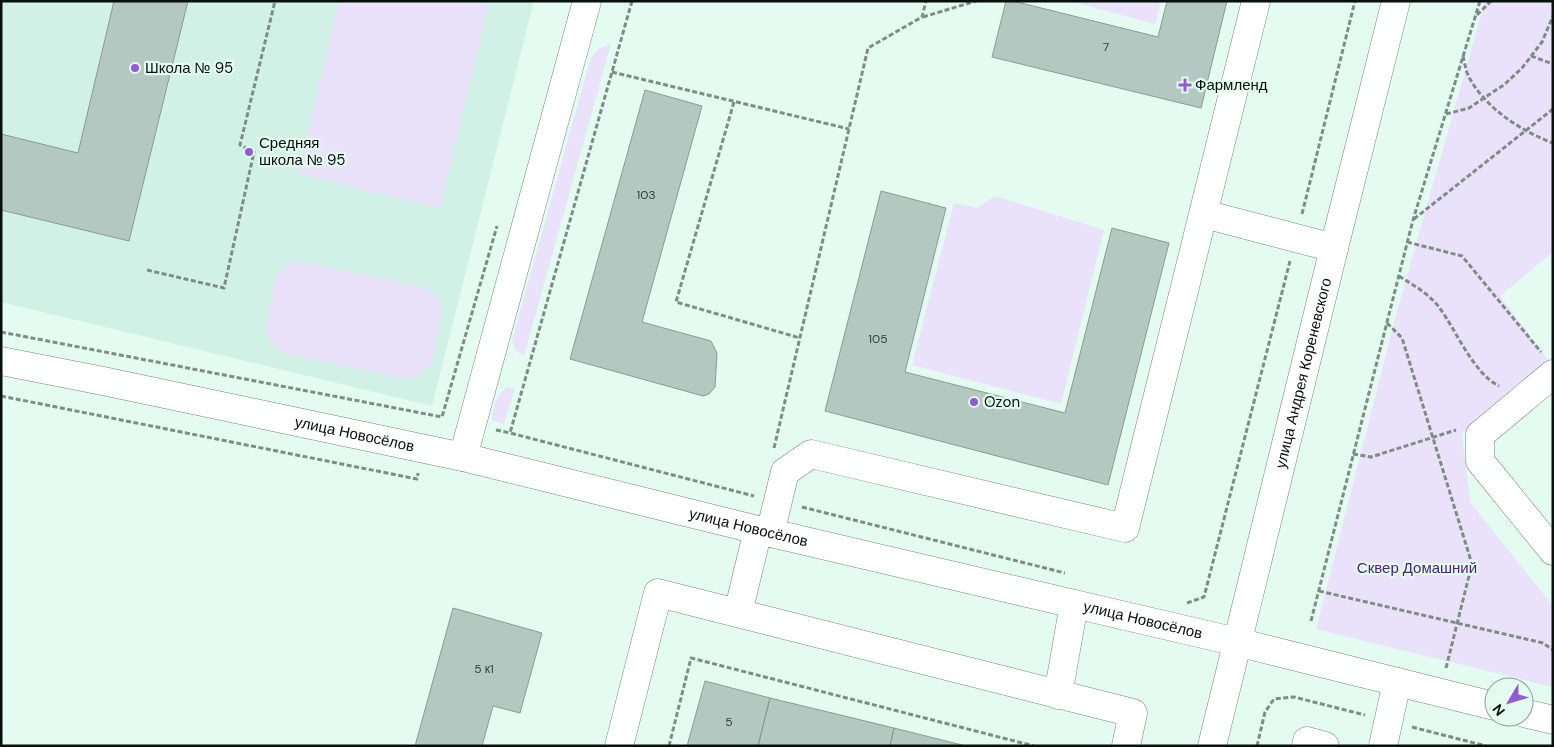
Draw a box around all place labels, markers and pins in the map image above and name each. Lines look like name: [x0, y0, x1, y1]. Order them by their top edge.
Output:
place label: Школа № 95: [145, 58, 233, 78]
marker: Школа № 95: [129, 62, 141, 74]
place label: Фармленд: [1195, 75, 1268, 95]
marker: Фармленд: [1179, 79, 1191, 91]
place label: Средняя школа № 95: [259, 133, 346, 170]
marker: Средняя школа № 95: [243, 146, 255, 158]
place label: Ozon: [984, 392, 1020, 412]
marker: Ozon: [968, 396, 980, 408]

